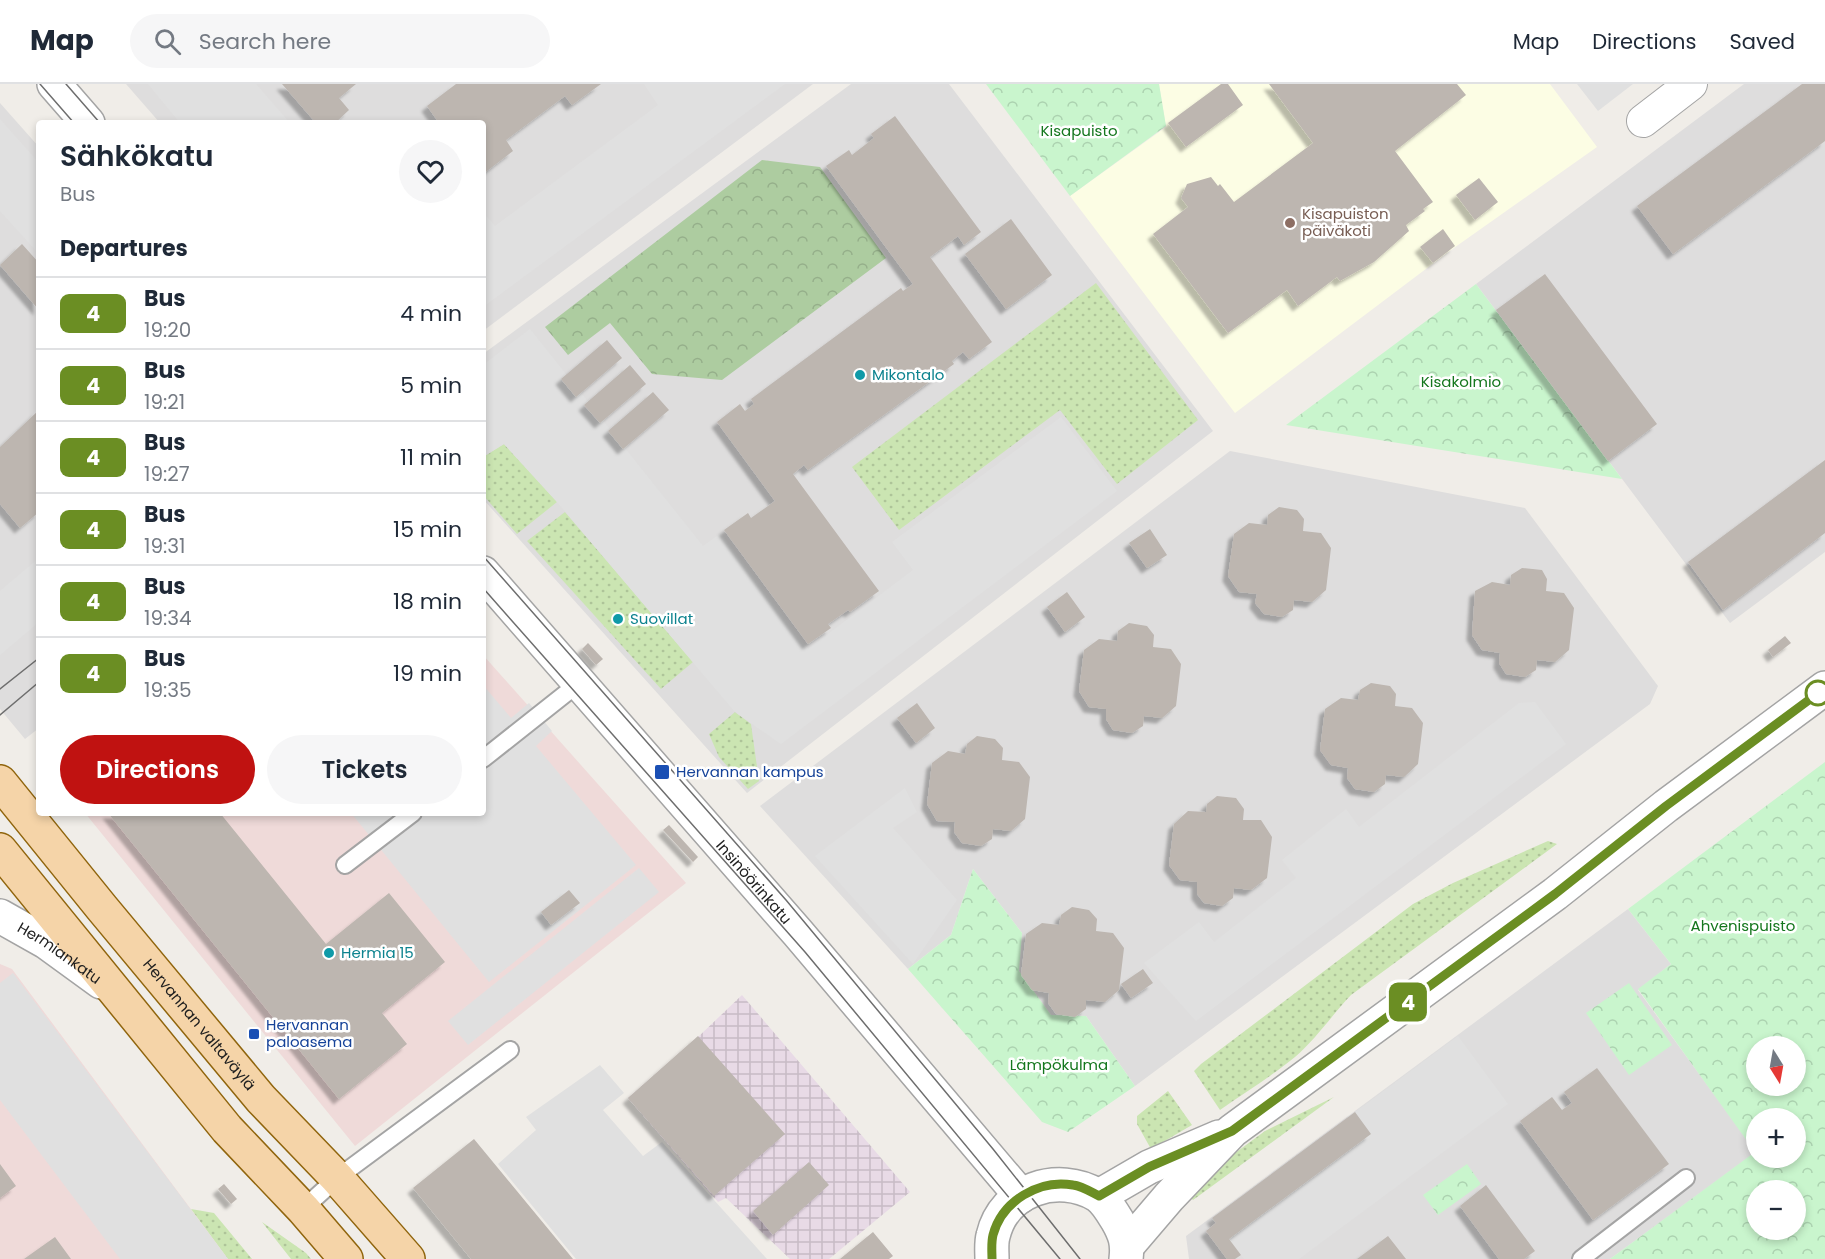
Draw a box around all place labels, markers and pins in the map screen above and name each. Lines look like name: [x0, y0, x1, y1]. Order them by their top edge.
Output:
place label: Kisapuiston päiväkoti: [1302, 203, 1389, 241]
marker: Kisapuiston päiväkoti: [1283, 216, 1297, 230]
place label: Mikontalo: [872, 364, 944, 385]
marker: Mikontalo: [853, 368, 867, 382]
place label: Suovillat: [630, 608, 693, 629]
marker: Suovillat: [611, 612, 625, 626]
unlabelled marker: [1805, 680, 1825, 706]
place label: Hervannan kampus: [676, 761, 824, 782]
marker: Hervannan kampus: [653, 763, 671, 781]
place label: Hermia 15: [341, 942, 414, 963]
marker: Hermia 15: [322, 946, 336, 960]
place label: Hervannan paloasema: [266, 1014, 352, 1052]
marker: Hervannan paloasema: [247, 1027, 261, 1041]

